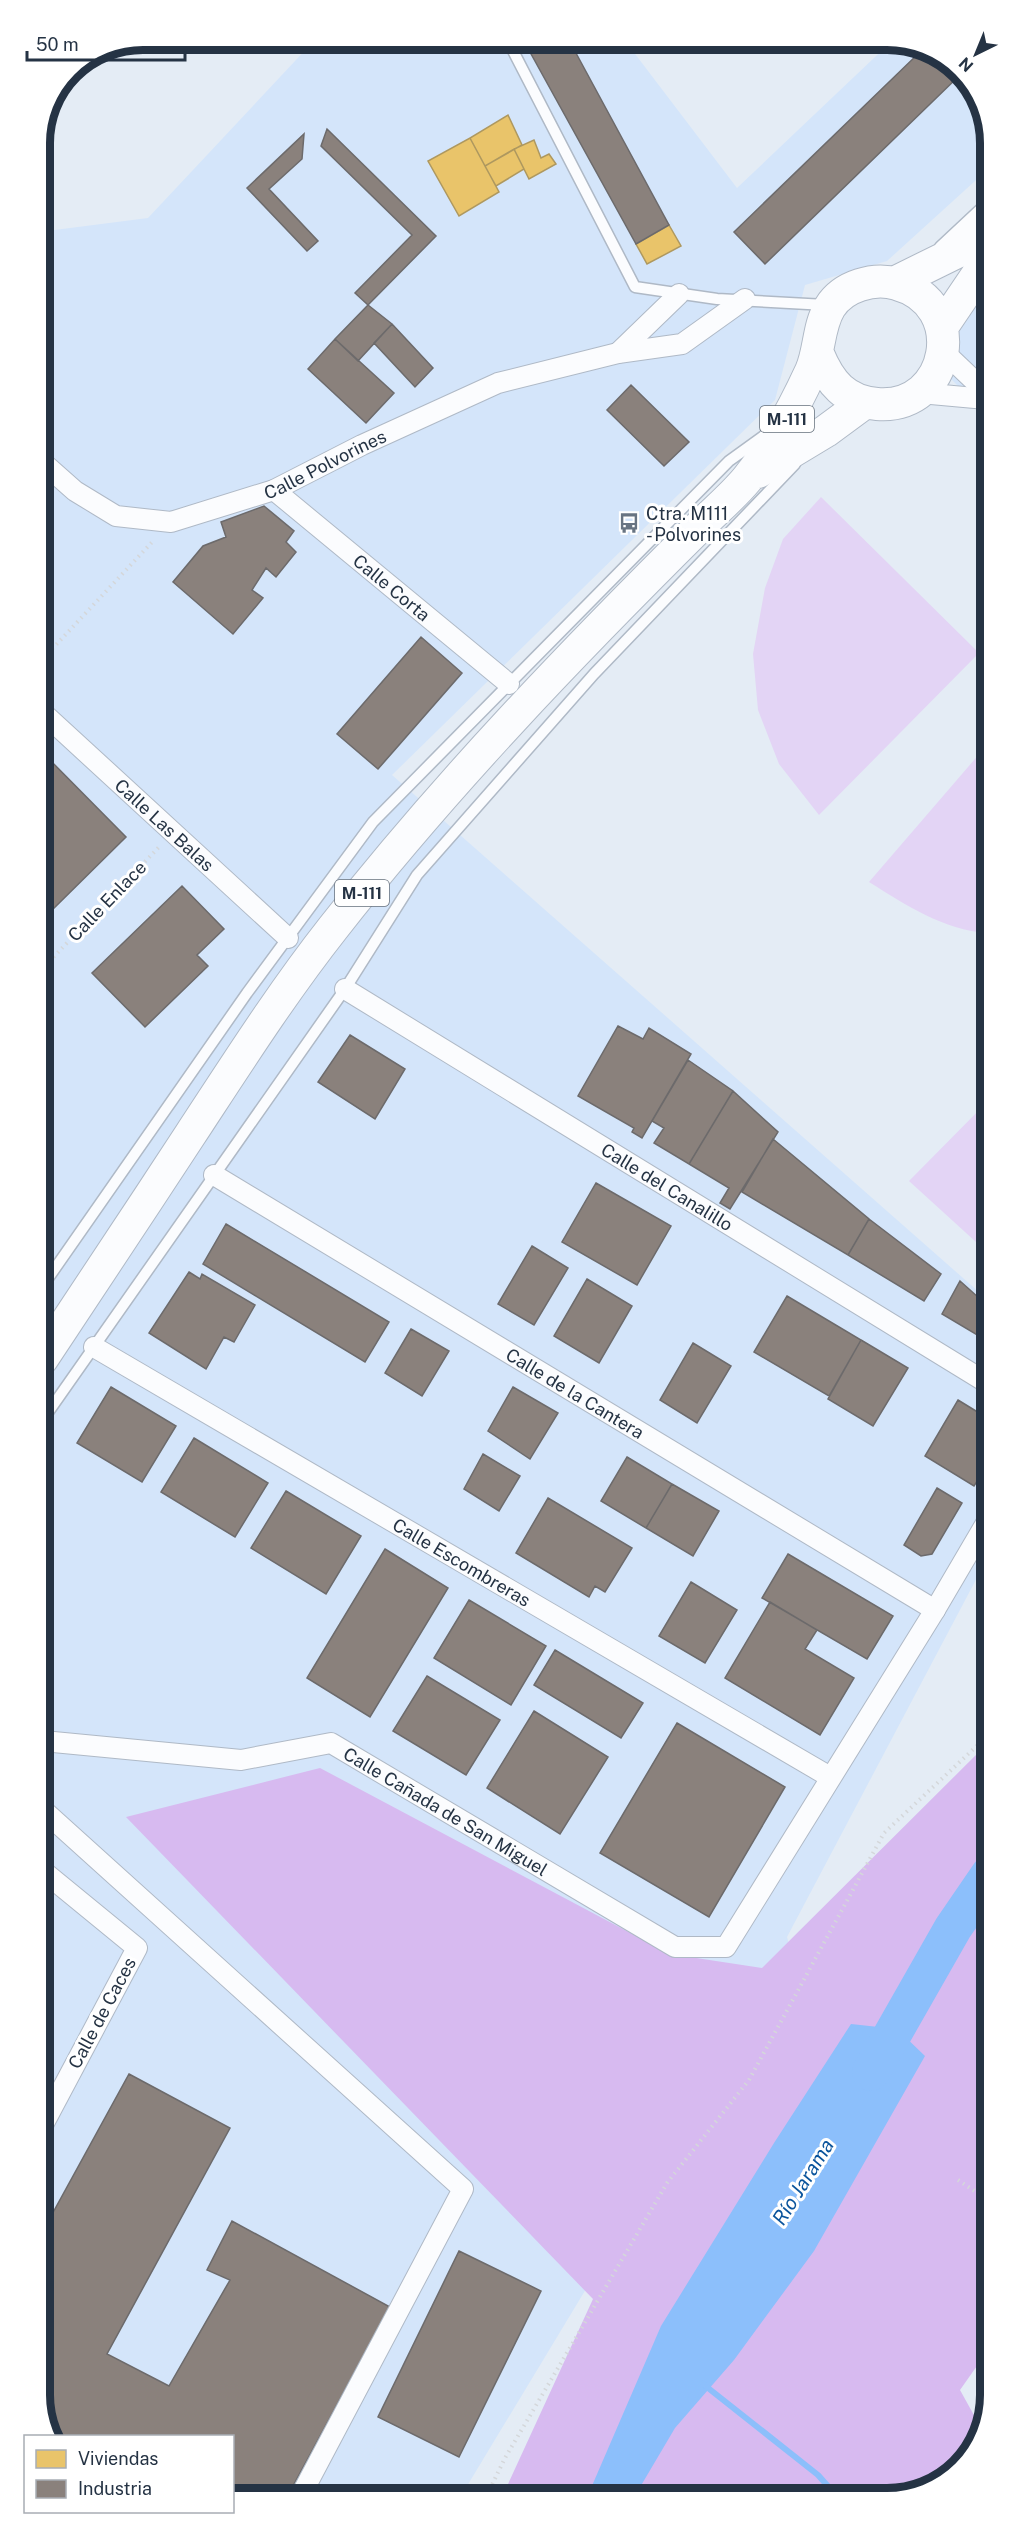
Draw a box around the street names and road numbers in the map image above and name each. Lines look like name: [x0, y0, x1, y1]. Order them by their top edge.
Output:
road number: M-111: [760, 406, 814, 432]
street label: Calle Polvorines: [261, 425, 389, 503]
street label: Calle Corta: [349, 550, 435, 625]
street label: Calle Las Balas: [111, 774, 218, 875]
street label: Calle Enlace: [64, 857, 150, 945]
road number: M-111: [335, 880, 389, 906]
street label: Calle del Canalillo: [598, 1138, 737, 1235]
street label: Calle de la Cantera: [502, 1343, 648, 1443]
street label: Calle Escombreras: [389, 1513, 535, 1610]
street label: Calle Cañada de San Miguel: [340, 1742, 552, 1880]
street label: Calle de Caces: [64, 1954, 140, 2072]

